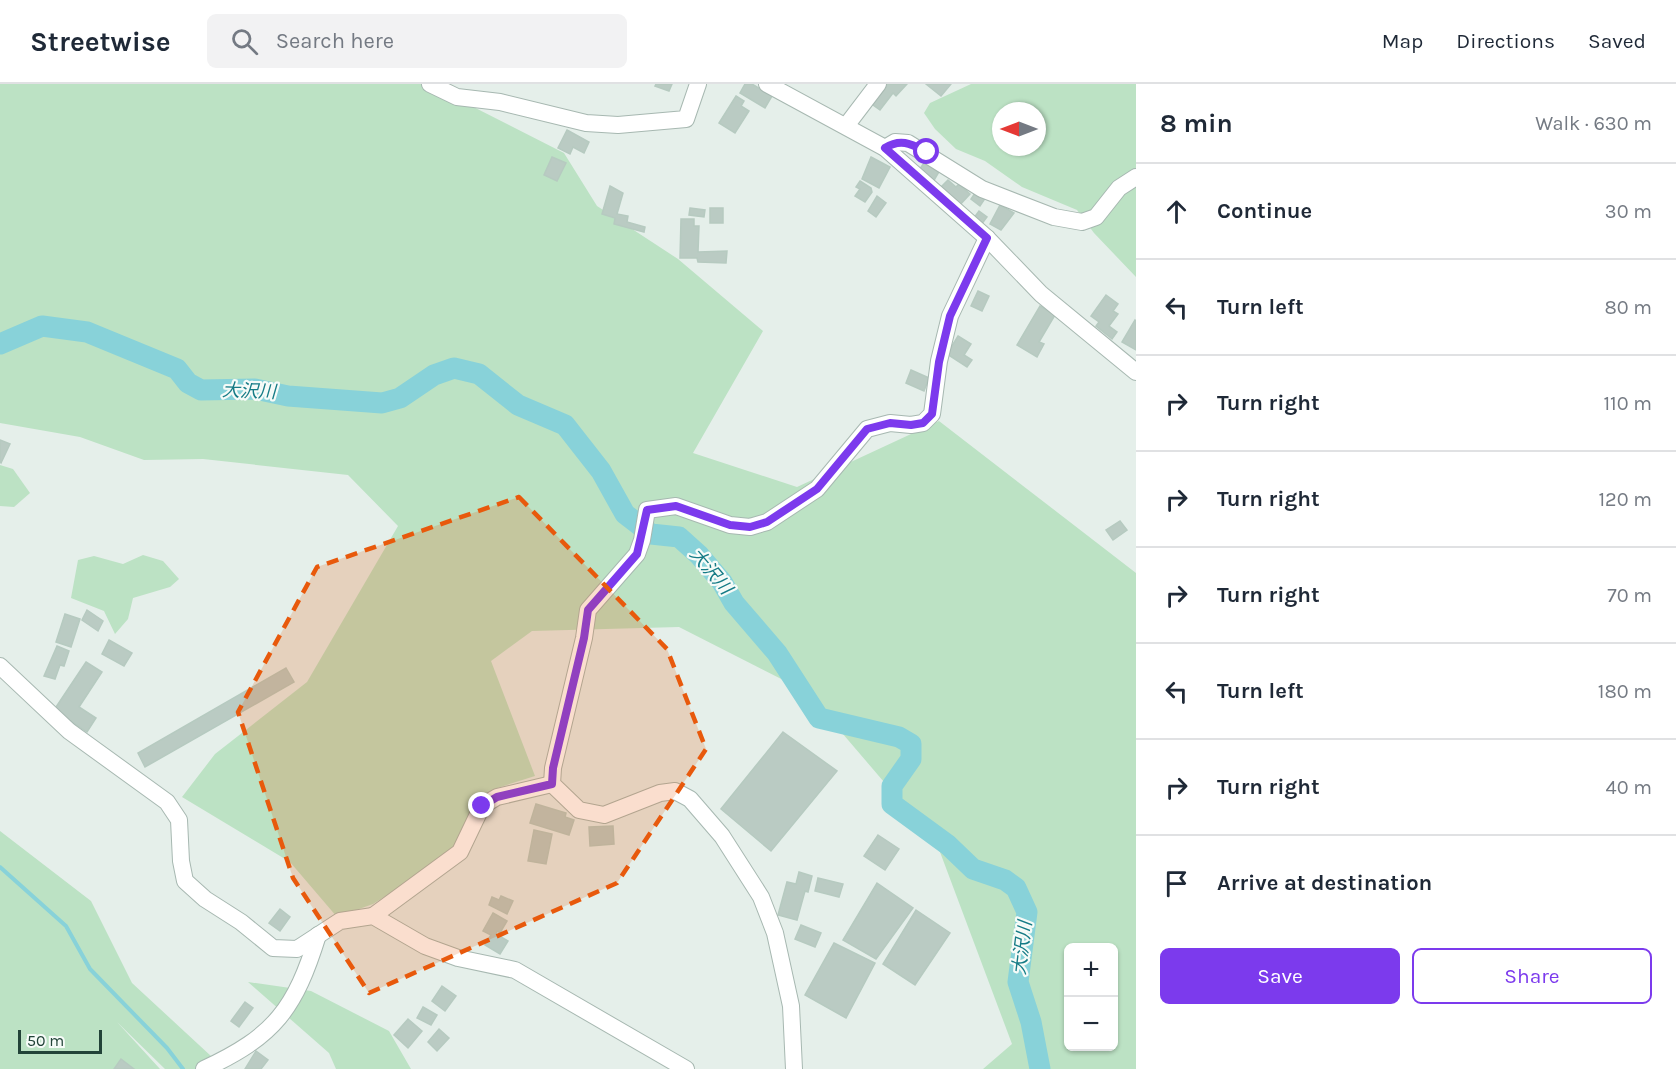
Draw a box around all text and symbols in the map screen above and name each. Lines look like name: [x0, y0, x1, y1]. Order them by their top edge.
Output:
search box: [207, 14, 627, 68]
text: Streetwise: [30, 25, 171, 58]
icon: search: [228, 25, 261, 58]
text: Search here: [276, 28, 394, 54]
text: Map: [1382, 29, 1423, 53]
text: Directions: [1456, 29, 1555, 53]
text: Saved: [1588, 29, 1646, 53]
north arrow: [992, 102, 1046, 156]
text: 8 min: [1160, 108, 1233, 139]
text: Walk · 630 m: [1535, 112, 1652, 135]
route start: [913, 138, 939, 164]
icon: ahead: [1160, 195, 1193, 228]
text: Continue: [1217, 198, 1312, 224]
text: 30 m: [1605, 200, 1652, 223]
icon: left: [1160, 291, 1193, 324]
text: Turn left: [1217, 294, 1304, 320]
text: 80 m: [1604, 296, 1652, 319]
water label: 大沢川: [222, 379, 278, 403]
icon: right: [1160, 387, 1193, 420]
text: Turn right: [1217, 390, 1320, 416]
text: 110 m: [1603, 392, 1652, 415]
icon: right: [1160, 483, 1193, 516]
text: Turn right: [1217, 486, 1320, 512]
text: 120 m: [1598, 488, 1652, 511]
water label: 大沢川: [685, 543, 738, 600]
icon: right: [1160, 579, 1193, 612]
text: Turn right: [1217, 582, 1320, 608]
text: 70 m: [1607, 584, 1652, 607]
icon: left: [1160, 675, 1193, 708]
text: Turn left: [1217, 678, 1304, 704]
text: 180 m: [1598, 680, 1652, 703]
icon: right: [1160, 771, 1193, 804]
text: Turn right: [1217, 774, 1320, 800]
text: 40 m: [1606, 776, 1652, 799]
route end: [468, 792, 494, 818]
icon: arrive: [1160, 867, 1193, 900]
text: Arrive at destination: [1217, 870, 1432, 896]
water label: 大沢川: [1008, 918, 1036, 976]
map controls: [1064, 943, 1118, 1051]
button: +: [1064, 943, 1118, 997]
button: Save: [1160, 948, 1400, 1004]
button: Share: [1412, 948, 1652, 1004]
button: −: [1064, 997, 1118, 1051]
scale bar: [18, 1027, 102, 1054]
text: 50 m: [27, 1031, 64, 1050]

